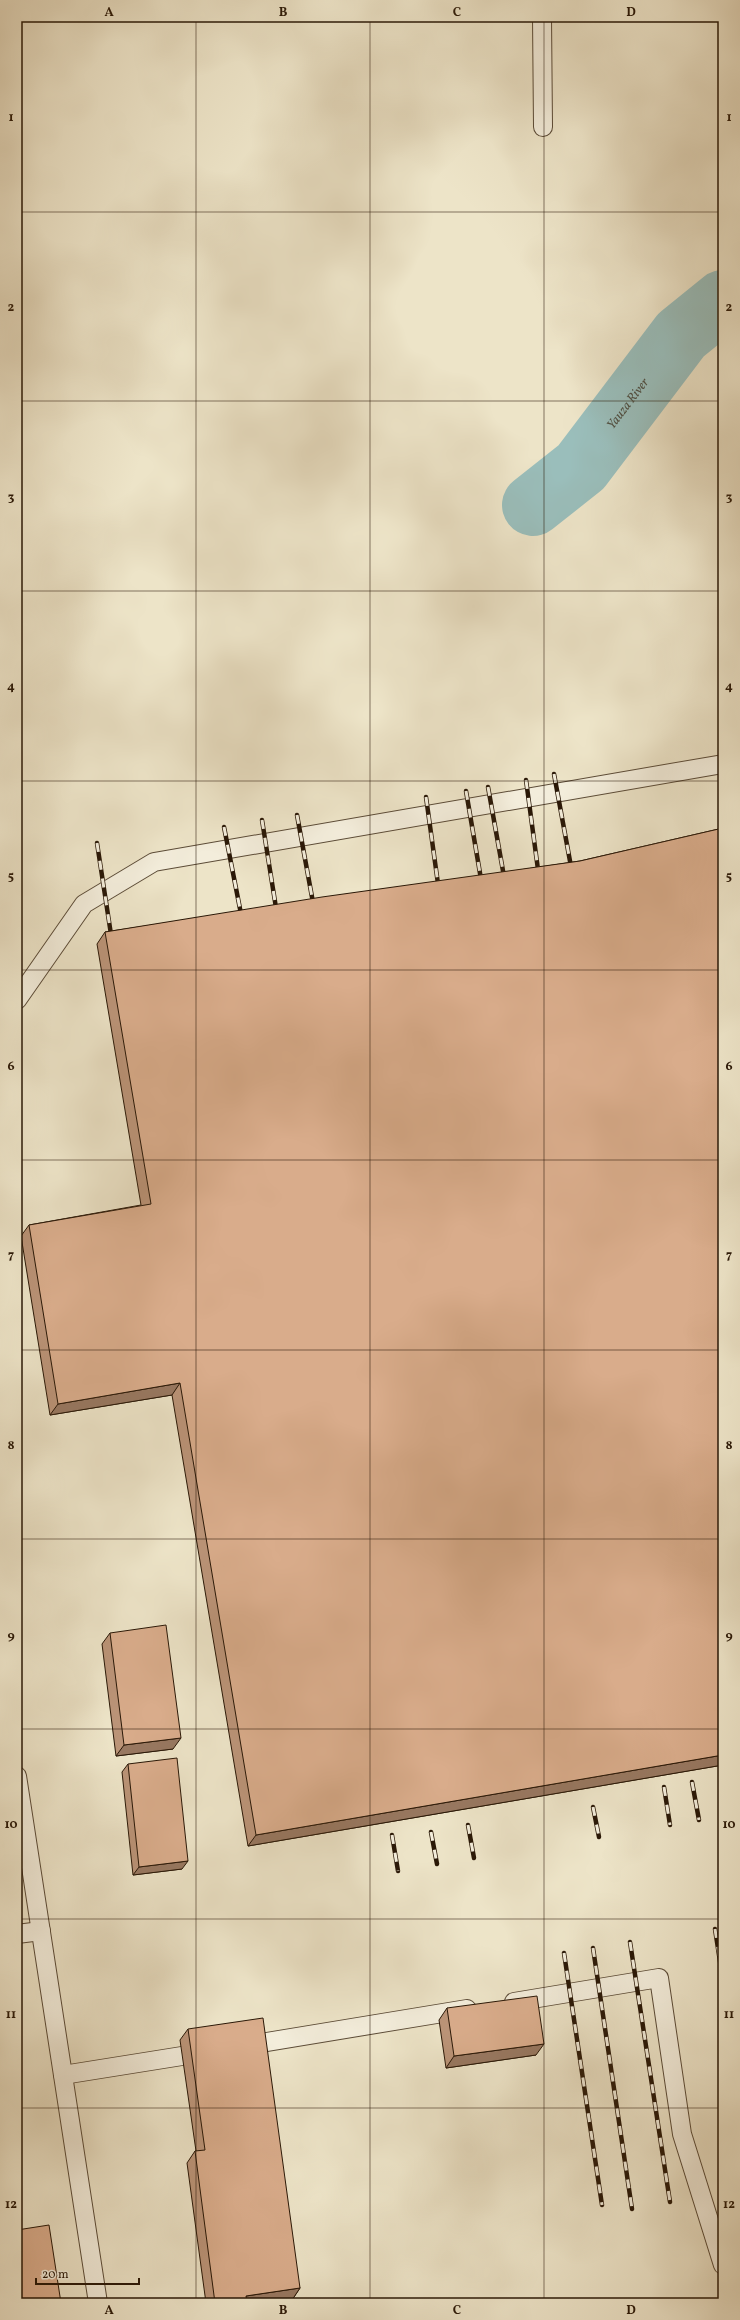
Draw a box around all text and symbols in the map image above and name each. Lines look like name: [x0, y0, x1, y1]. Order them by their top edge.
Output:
text: A: [104, 4, 114, 22]
text: B: [279, 4, 288, 22]
text: C: [453, 4, 461, 22]
text: D: [626, 4, 636, 22]
text: 1: [8, 109, 14, 127]
text: 1: [726, 109, 732, 127]
text: 2: [8, 299, 15, 317]
text: 2: [726, 299, 733, 317]
water label: Yauza River: [603, 375, 654, 434]
text: 3: [8, 489, 15, 507]
text: 3: [726, 489, 733, 507]
text: 4: [7, 678, 15, 696]
text: 4: [725, 678, 733, 696]
text: 5: [8, 868, 14, 886]
text: 5: [726, 868, 732, 886]
text: 6: [7, 1058, 15, 1076]
text: 6: [725, 1058, 733, 1076]
text: 7: [8, 1247, 14, 1265]
text: 7: [726, 1247, 732, 1265]
text: 8: [7, 1437, 15, 1455]
text: 8: [725, 1437, 733, 1455]
text: 9: [7, 1627, 15, 1645]
text: 9: [725, 1627, 733, 1645]
text: 10: [4, 1816, 18, 1834]
text: 10: [722, 1816, 736, 1834]
text: 11: [6, 2006, 16, 2024]
text: 11: [724, 2006, 734, 2024]
text: 12: [5, 2196, 17, 2214]
text: 12: [723, 2196, 735, 2214]
scale bar: [36, 2260, 139, 2286]
text: 20 m: [42, 2267, 69, 2283]
text: A: [104, 2302, 114, 2320]
text: B: [279, 2302, 288, 2320]
text: C: [453, 2302, 461, 2320]
text: D: [626, 2302, 636, 2320]

